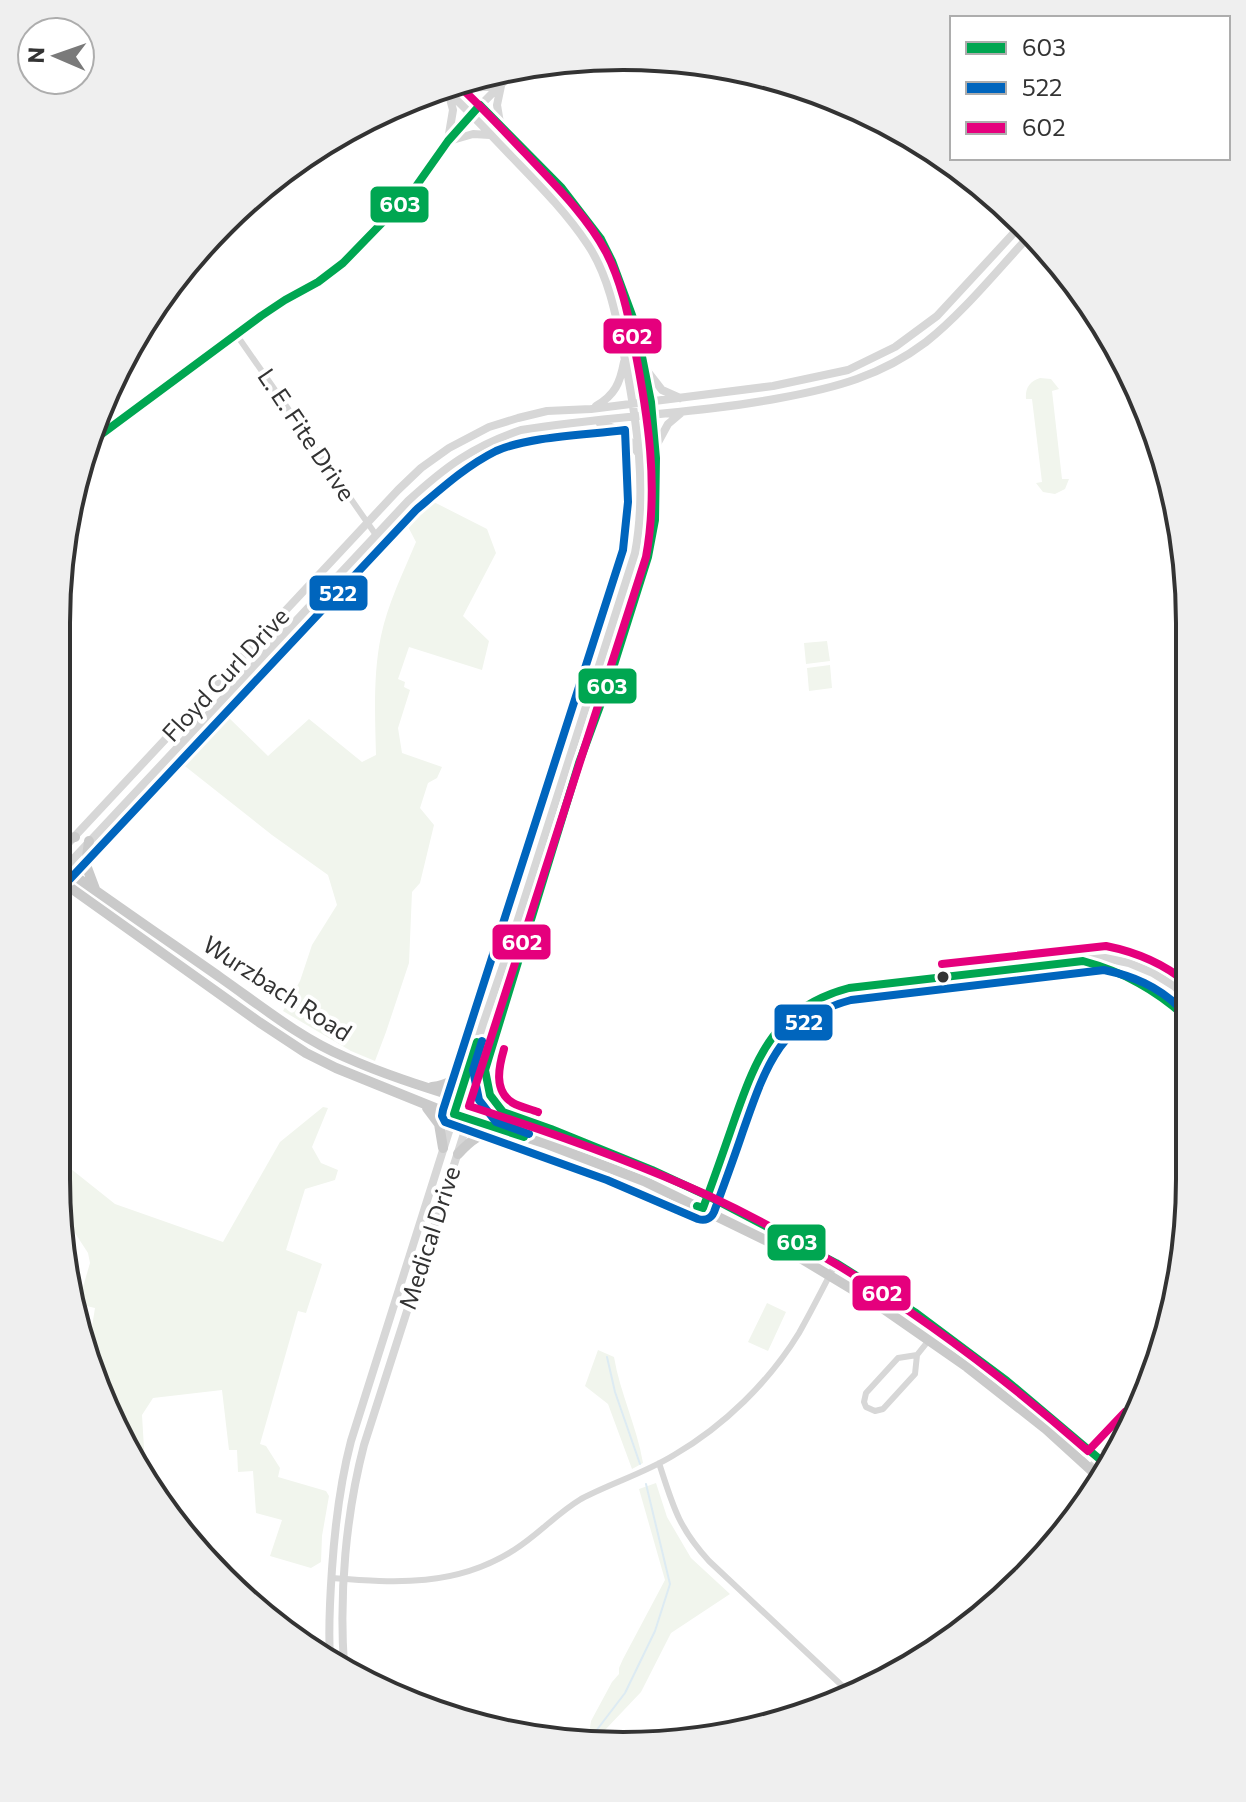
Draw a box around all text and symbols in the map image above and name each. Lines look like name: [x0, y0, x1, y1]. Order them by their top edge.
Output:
north arrow: [16, 16, 96, 96]
legend: [950, 16, 1230, 160]
text: 603: [1022, 32, 1066, 61]
text: N: [22, 47, 49, 64]
text: 522: [1022, 72, 1062, 101]
text: 602: [1022, 112, 1065, 141]
line badge: 603: [369, 185, 430, 224]
text: 603: [380, 190, 420, 217]
line badge: 602: [602, 317, 663, 355]
text: 602: [612, 322, 652, 349]
street label: L. E. Fite Drive: [252, 362, 362, 506]
line badge: 522: [308, 574, 369, 612]
text: 522: [319, 579, 357, 606]
street label: Floyd Curl Drive: [155, 601, 294, 747]
line badge: 603: [577, 667, 638, 705]
text: 603: [587, 672, 627, 699]
line badge: 602: [491, 923, 552, 961]
text: 602: [502, 928, 542, 955]
street label: Wurzbach Road: [198, 929, 358, 1047]
unlabelled marker: [935, 969, 951, 985]
line badge: 522: [773, 1003, 834, 1042]
text: 522: [785, 1008, 823, 1035]
street label: Medical Drive: [392, 1162, 465, 1313]
line badge: 603: [766, 1223, 827, 1262]
text: 603: [777, 1228, 817, 1255]
line badge: 602: [851, 1274, 912, 1312]
text: 602: [862, 1279, 902, 1306]

